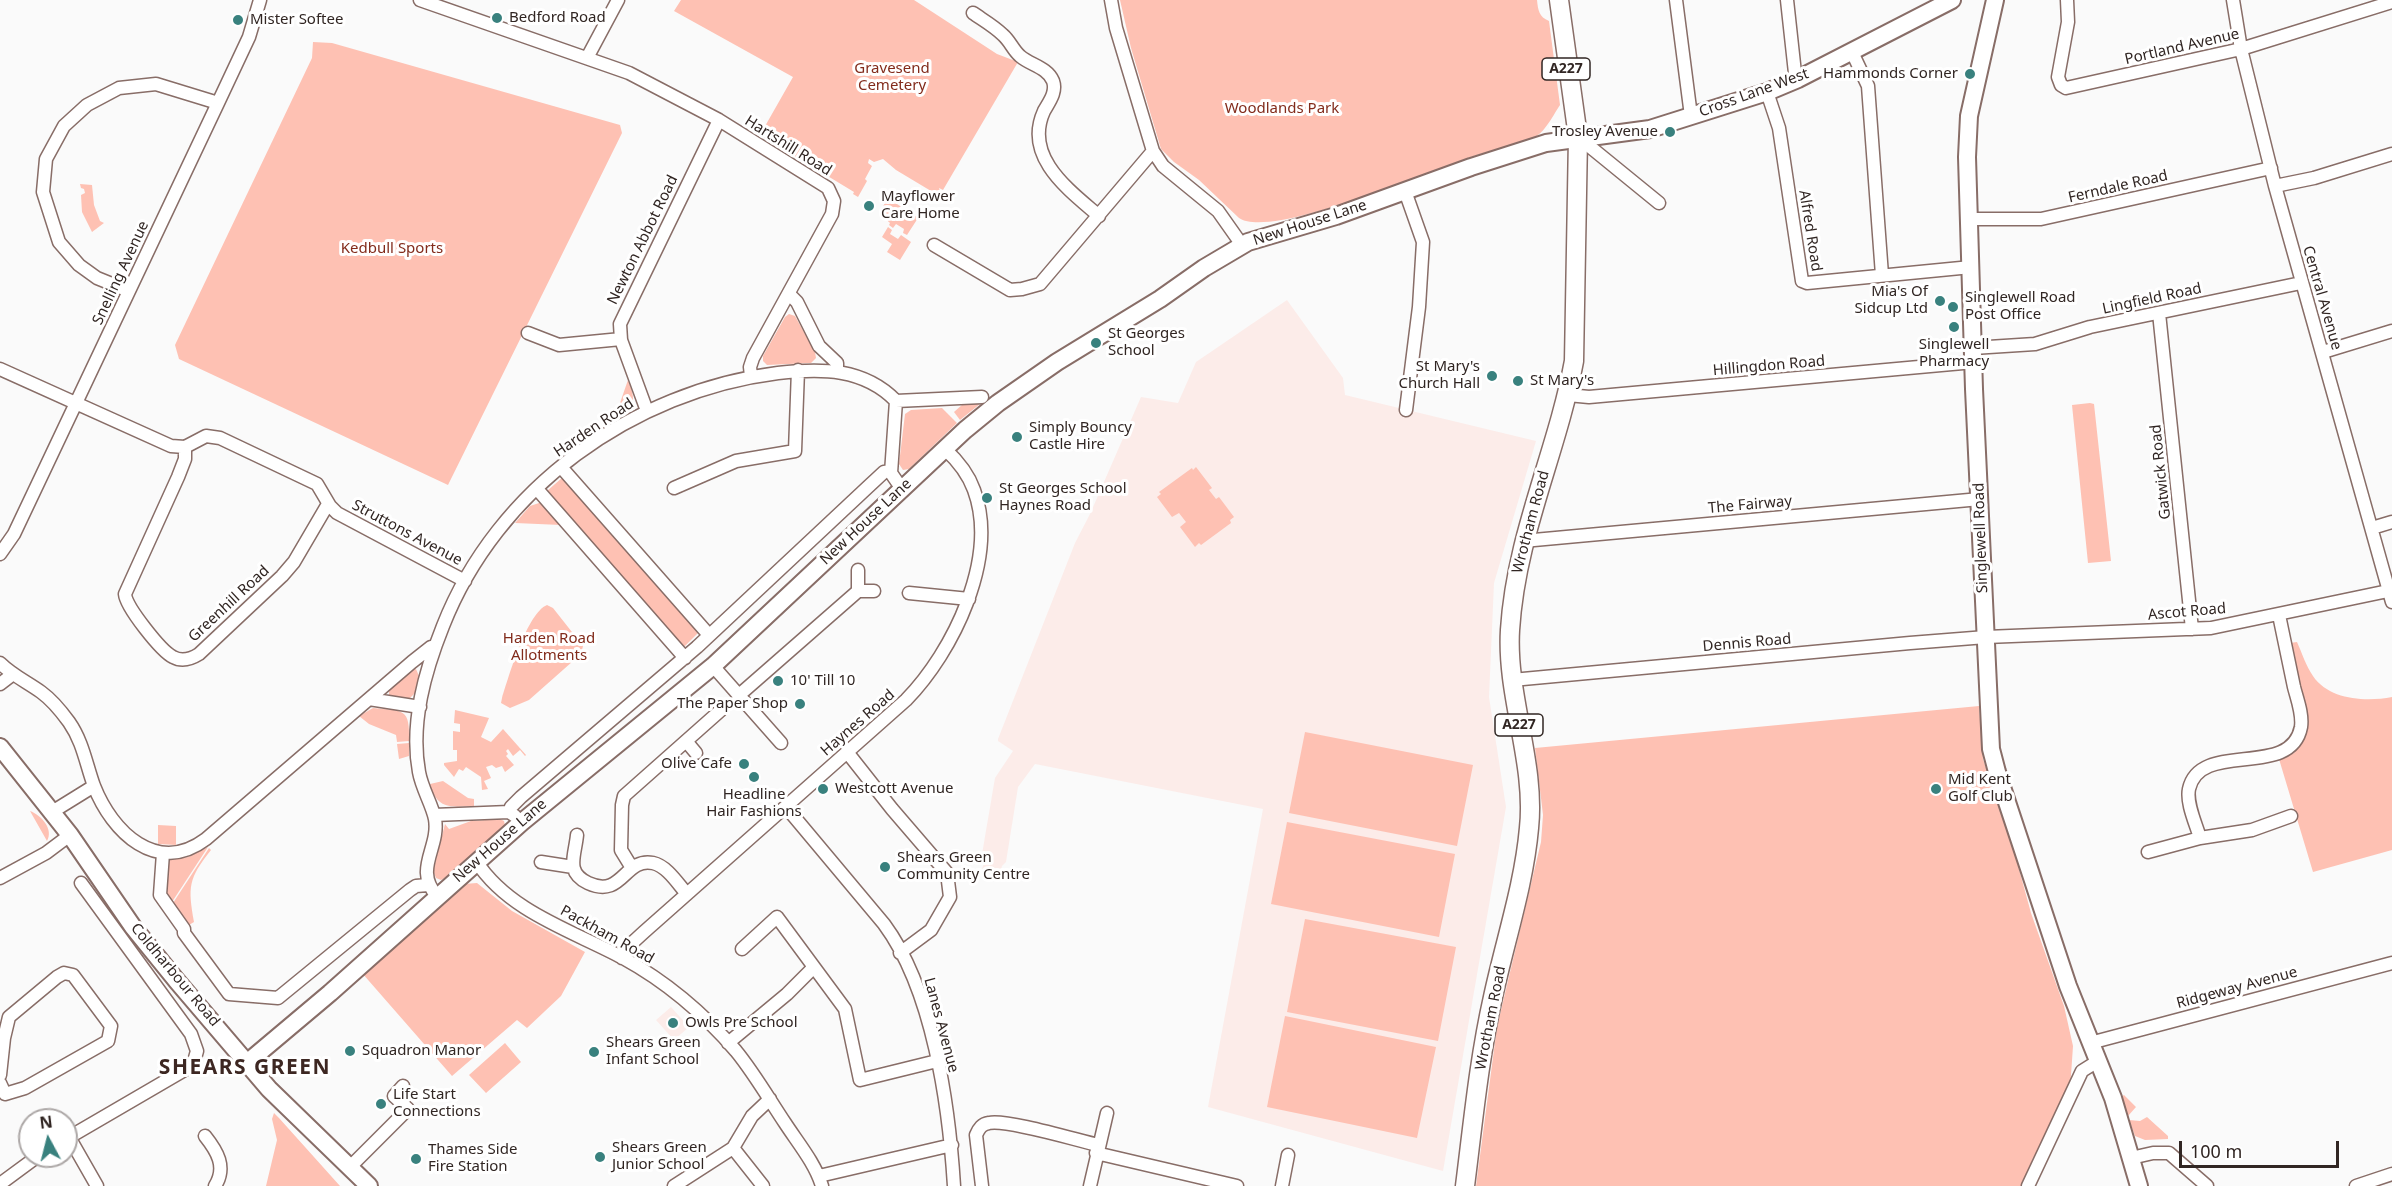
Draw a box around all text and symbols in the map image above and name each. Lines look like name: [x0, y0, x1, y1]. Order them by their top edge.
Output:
place label: Bedford Road: [509, 9, 606, 27]
place label: Mister Softee: [250, 11, 343, 29]
marker: Bedford Road: [490, 11, 504, 25]
marker: Mister Softee: [231, 13, 245, 27]
street label: Portland Avenue: [2123, 25, 2241, 69]
road number: A227: [1542, 58, 1590, 80]
park label: Gravesend Cemetery: [854, 60, 930, 95]
street label: Cross Lane West: [1697, 65, 1811, 121]
place label: Hammonds Corner: [1823, 65, 1958, 83]
marker: Hammonds Corner: [1963, 67, 1977, 81]
park label: Woodlands Park: [1225, 100, 1339, 118]
street label: Hartshill Road: [741, 112, 835, 180]
place label: Trosley Avenue: [1552, 123, 1658, 141]
marker: Trosley Avenue: [1663, 125, 1677, 139]
street label: Ferndale Road: [2066, 167, 2170, 207]
street label: Newton Abbot Road: [604, 172, 682, 308]
place label: Mayflower Care Home: [881, 188, 960, 223]
street label: Alfred Road: [1795, 189, 1825, 273]
street label: New House Lane: [1251, 196, 1369, 250]
marker: Mayflower Care Home: [862, 199, 876, 213]
street label: Snelling Avenue: [89, 218, 153, 328]
park label: Kedbull Sports: [341, 240, 443, 258]
street label: Central Avenue: [2299, 244, 2345, 352]
street label: Lingfield Road: [2101, 280, 2203, 318]
place label: Mia's Of Sidcup Ltd: [1855, 283, 1928, 318]
place label: Singlewell Road Post Office: [1965, 289, 2076, 324]
marker: Mia's Of Sidcup Ltd: [1933, 294, 1947, 308]
marker: Singlewell Road Post Office: [1946, 300, 1960, 314]
marker: Singlewell Pharmacy: [1947, 320, 1961, 334]
place label: St Georges School: [1108, 325, 1185, 360]
marker: St Georges School: [1089, 336, 1103, 350]
place label: Singlewell Pharmacy: [1919, 336, 1989, 371]
street label: Hillingdon Road: [1712, 352, 1826, 380]
place label: St Mary's Church Hall: [1398, 358, 1480, 393]
marker: St Mary's Church Hall: [1485, 369, 1499, 383]
place label: St Mary's: [1530, 372, 1594, 390]
marker: St Mary's: [1511, 374, 1525, 388]
street label: Harden Road: [551, 395, 637, 461]
place label: Simply Bouncy Castle Hire: [1029, 419, 1132, 454]
street label: Gatwick Road: [2147, 424, 2175, 520]
marker: Simply Bouncy Castle Hire: [1010, 430, 1024, 444]
street label: Wrotham Road: [1509, 469, 1553, 575]
street label: New House Lane: [817, 475, 915, 569]
place label: St Georges School Haynes Road: [999, 480, 1127, 515]
street label: Singlewell Road: [1970, 482, 1992, 594]
marker: St Georges School Haynes Road: [980, 491, 994, 505]
street label: The Fairway: [1707, 492, 1793, 518]
street label: Struttons Avenue: [349, 496, 465, 570]
street label: Greenhill Road: [185, 562, 273, 646]
street label: Ascot Road: [2147, 600, 2227, 624]
park label: Harden Road Allotments: [503, 630, 595, 665]
street label: Dennis Road: [1702, 630, 1792, 656]
place label: 10' Till 10: [790, 672, 855, 690]
marker: 10' Till 10: [771, 674, 785, 688]
street label: Haynes Road: [817, 686, 899, 760]
place label: The Paper Shop: [677, 695, 788, 713]
marker: The Paper Shop: [793, 697, 807, 711]
road number: A227: [1495, 714, 1543, 736]
place label: Olive Cafe: [661, 755, 732, 773]
marker: Olive Cafe: [737, 757, 751, 771]
marker: Headline Hair Fashions: [747, 770, 761, 784]
place label: Mid Kent Golf Club: [1948, 771, 2013, 806]
place label: Westcott Avenue: [835, 780, 953, 798]
marker: Westcott Avenue: [816, 782, 830, 796]
marker: Mid Kent Golf Club: [1929, 782, 1943, 796]
place label: Headline Hair Fashions: [706, 786, 802, 821]
street label: New House Lane: [449, 795, 551, 887]
place label: Shears Green Community Centre: [897, 849, 1030, 884]
marker: Shears Green Community Centre: [878, 860, 892, 874]
street label: Packham Road: [557, 902, 657, 968]
street label: Coldharbour Road: [127, 920, 223, 1030]
street label: Ridgeway Avenue: [2175, 963, 2299, 1013]
street label: Wrotham Road: [1472, 964, 1510, 1072]
street label: Lanes Avenue: [920, 975, 962, 1075]
place label: Owls Pre School: [685, 1014, 798, 1032]
marker: Owls Pre School: [666, 1016, 680, 1030]
place label: Shears Green Infant School: [606, 1034, 701, 1069]
place label: Squadron Manor: [362, 1042, 481, 1060]
marker: Squadron Manor: [343, 1044, 357, 1058]
marker: Shears Green Infant School: [587, 1045, 601, 1059]
district label: SHEARS GREEN: [159, 1055, 331, 1081]
place label: Life Start Connections: [393, 1086, 481, 1121]
marker: Life Start Connections: [374, 1097, 388, 1111]
north arrow: [18, 1108, 78, 1168]
text: N: [38, 1110, 54, 1134]
scale bar: [2182, 1129, 2342, 1167]
place label: Shears Green Junior School: [612, 1139, 707, 1174]
text: 100 m: [2190, 1139, 2242, 1163]
place label: Thames Side Fire Station: [428, 1141, 517, 1176]
marker: Shears Green Junior School: [593, 1150, 607, 1164]
marker: Thames Side Fire Station: [409, 1152, 423, 1166]

